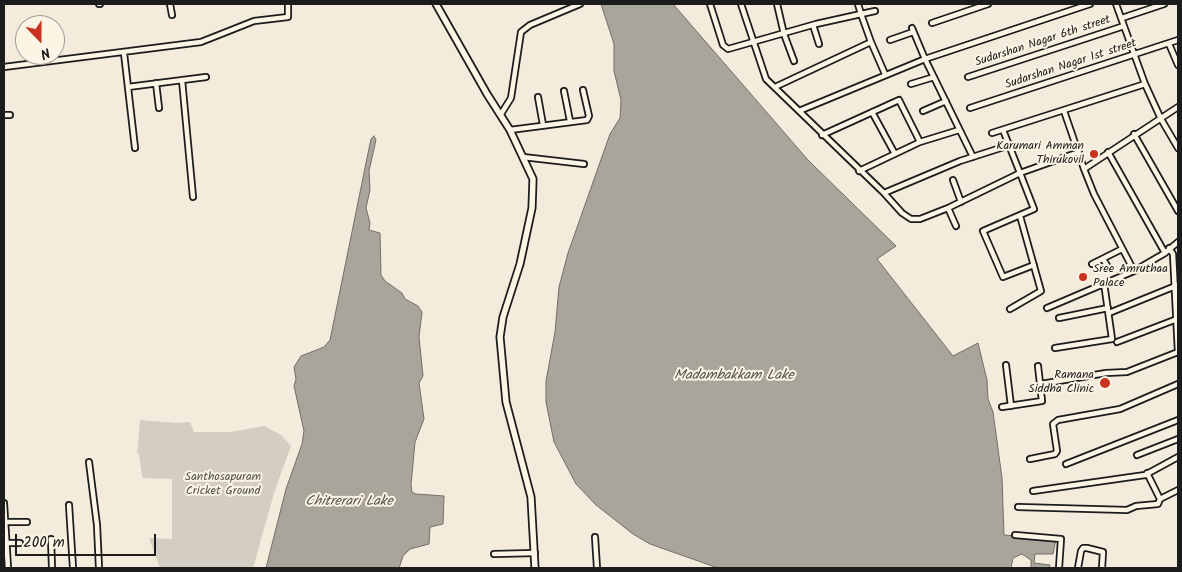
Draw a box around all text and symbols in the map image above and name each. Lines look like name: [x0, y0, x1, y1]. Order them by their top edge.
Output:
street label: Sudarshan Nagar 6th street: [973, 13, 1113, 71]
north arrow: [15, 15, 65, 65]
street label: Sudarshan Nagar 1st street: [1003, 37, 1139, 93]
text: N: [37, 41, 53, 65]
place label: Karumari Amman Thirukovil: [996, 140, 1084, 168]
marker: Karumari Amman Thirukovil: [1088, 148, 1100, 160]
place label: Sree Amruthaa Palace: [1093, 263, 1168, 291]
marker: Sree Amruthaa Palace: [1077, 271, 1089, 283]
water label: Madambakkam Lake: [674, 369, 794, 385]
place label: Ramana Siddha Clinic: [1028, 369, 1094, 397]
marker: Ramana Siddha Clinic: [1098, 376, 1112, 390]
park label: Santhosapuram Cricket Ground: [185, 471, 261, 499]
water label: Chitrerari Lake: [305, 495, 393, 511]
scale bar: [18, 524, 159, 556]
text: 200 m: [23, 531, 65, 555]

